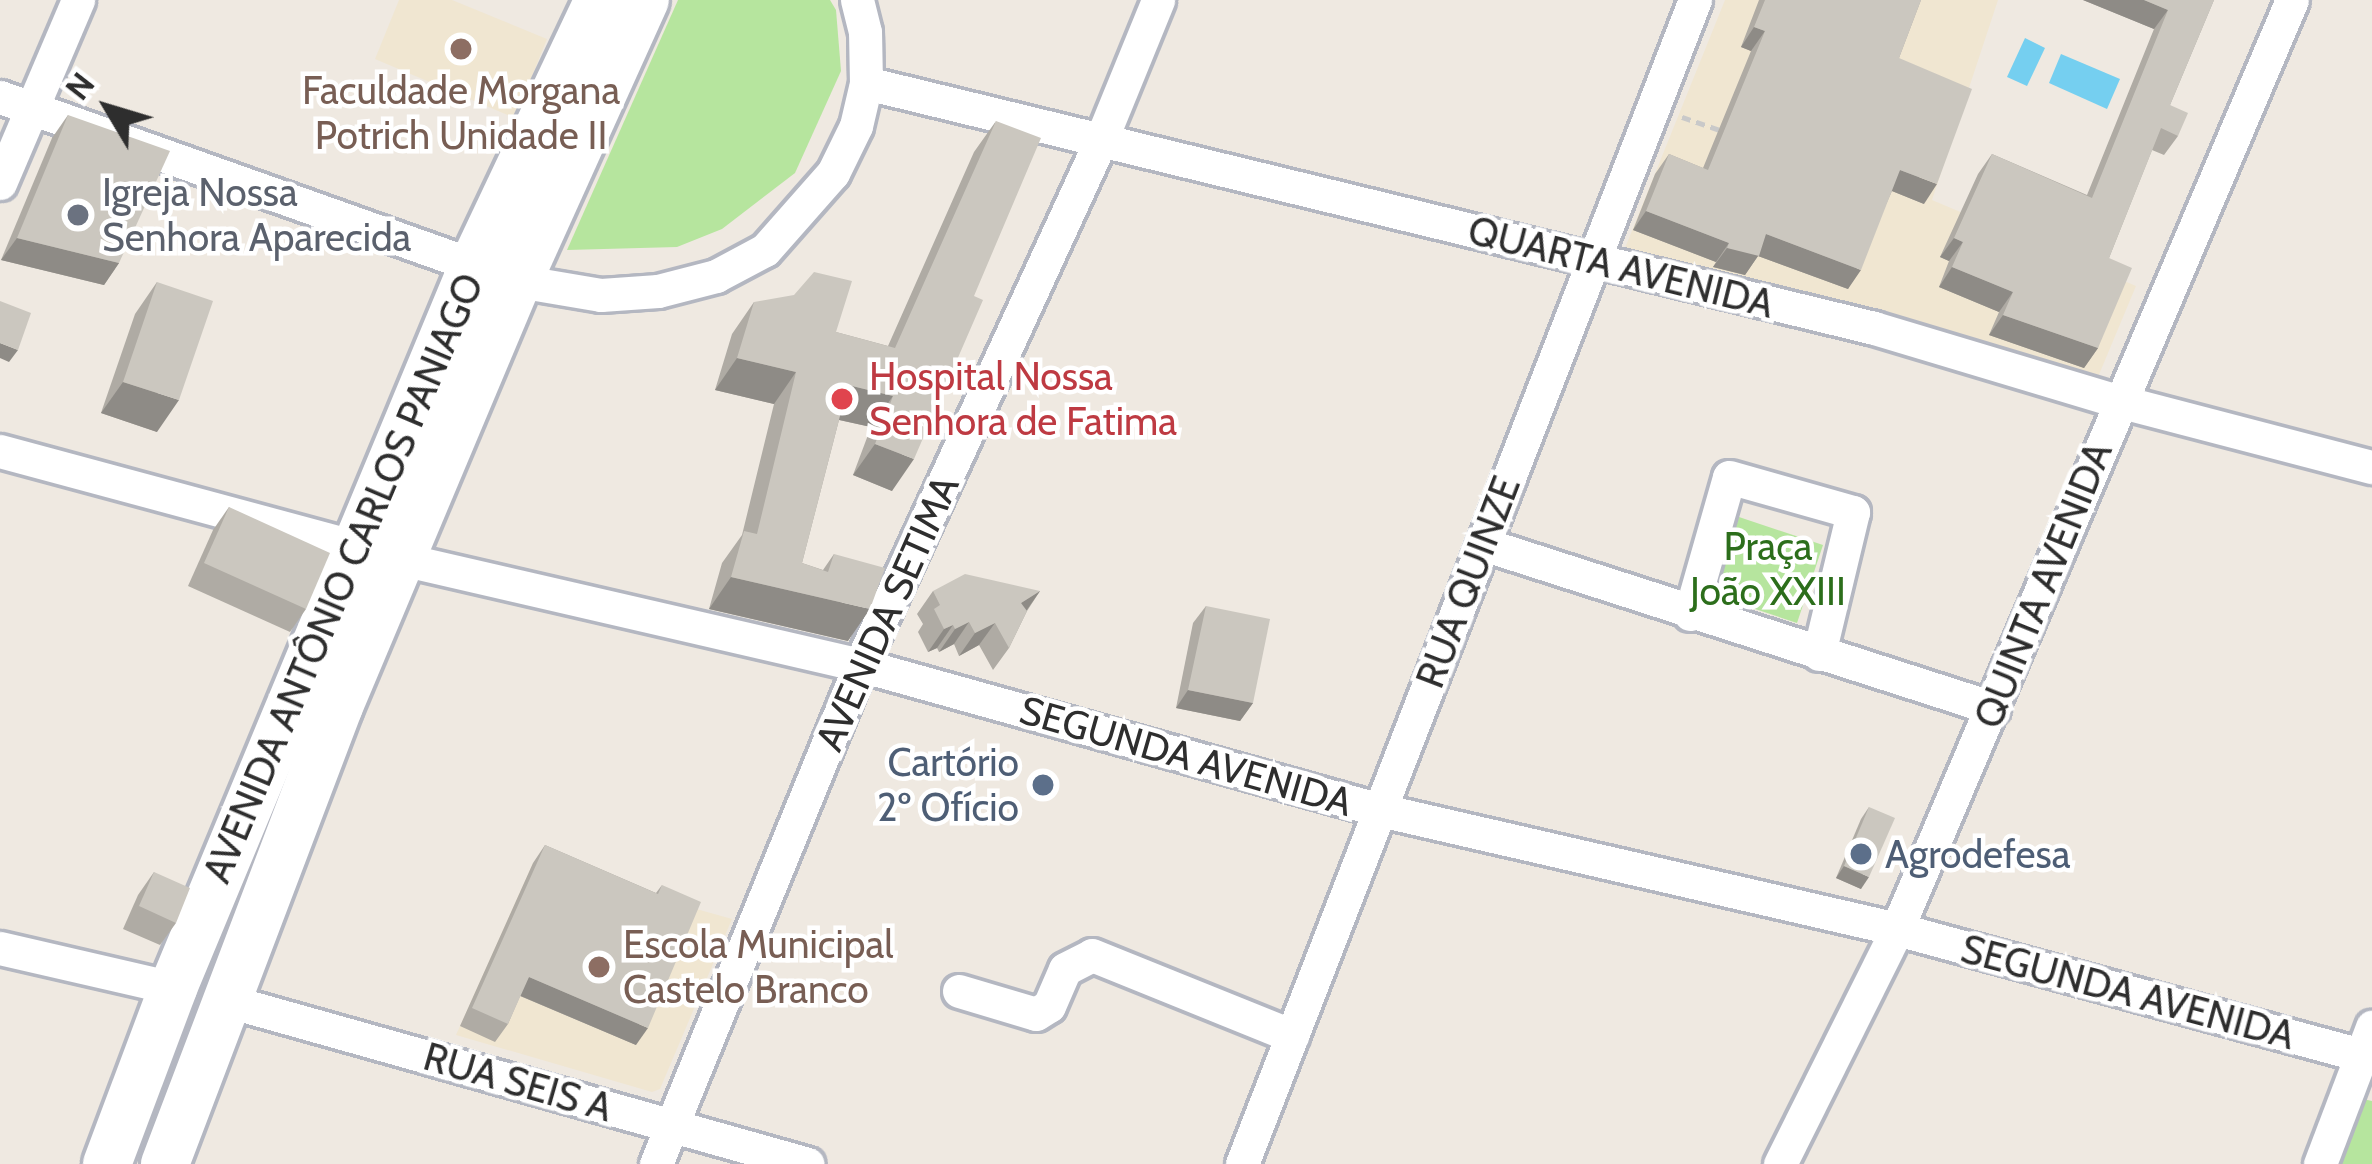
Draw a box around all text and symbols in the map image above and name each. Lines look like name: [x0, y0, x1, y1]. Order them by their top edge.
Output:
marker: Faculdade Morgana Potrich Unidade II: [448, 36, 474, 62]
north arrow: [48, 48, 168, 168]
text: N: [57, 64, 103, 107]
place label: Faculdade Morgana Potrich Unidade II: [302, 68, 620, 159]
place label: Igreja Nossa Senhora Aparecida: [102, 170, 411, 261]
marker: Igreja Nossa Senhora Aparecida: [65, 202, 91, 228]
street label: QUARTA AVENIDA: [1464, 206, 1778, 328]
street label: AVENIDA ANTÔNIO CARLOS PANIAGO: [193, 267, 493, 889]
place label: Hospital Nossa Senhora de Fatima: [869, 354, 1177, 445]
marker: Hospital Nossa Senhora de Fatima: [826, 383, 858, 415]
street label: QUINTA AVENIDA: [1964, 435, 2122, 735]
street label: AVENIDA SETIMA: [805, 468, 969, 758]
street label: RUA QUINZE: [1406, 470, 1530, 694]
park label: Praça João XXIII: [1690, 524, 1846, 615]
street label: SEGUNDA AVENIDA: [1015, 686, 1357, 826]
place label: Cartório 2º Ofício: [877, 740, 1019, 831]
marker: Cartório 2º Ofício: [1030, 772, 1056, 798]
place label: Agrodefesa: [1885, 831, 2070, 877]
marker: Agrodefesa: [1848, 841, 1874, 867]
place label: Escola Municipal Castelo Branco: [623, 922, 893, 1013]
street label: SEGUNDA AVENIDA: [1956, 925, 2300, 1059]
marker: Escola Municipal Castelo Branco: [586, 954, 612, 980]
street label: RUA SEIS A: [418, 1033, 618, 1131]

